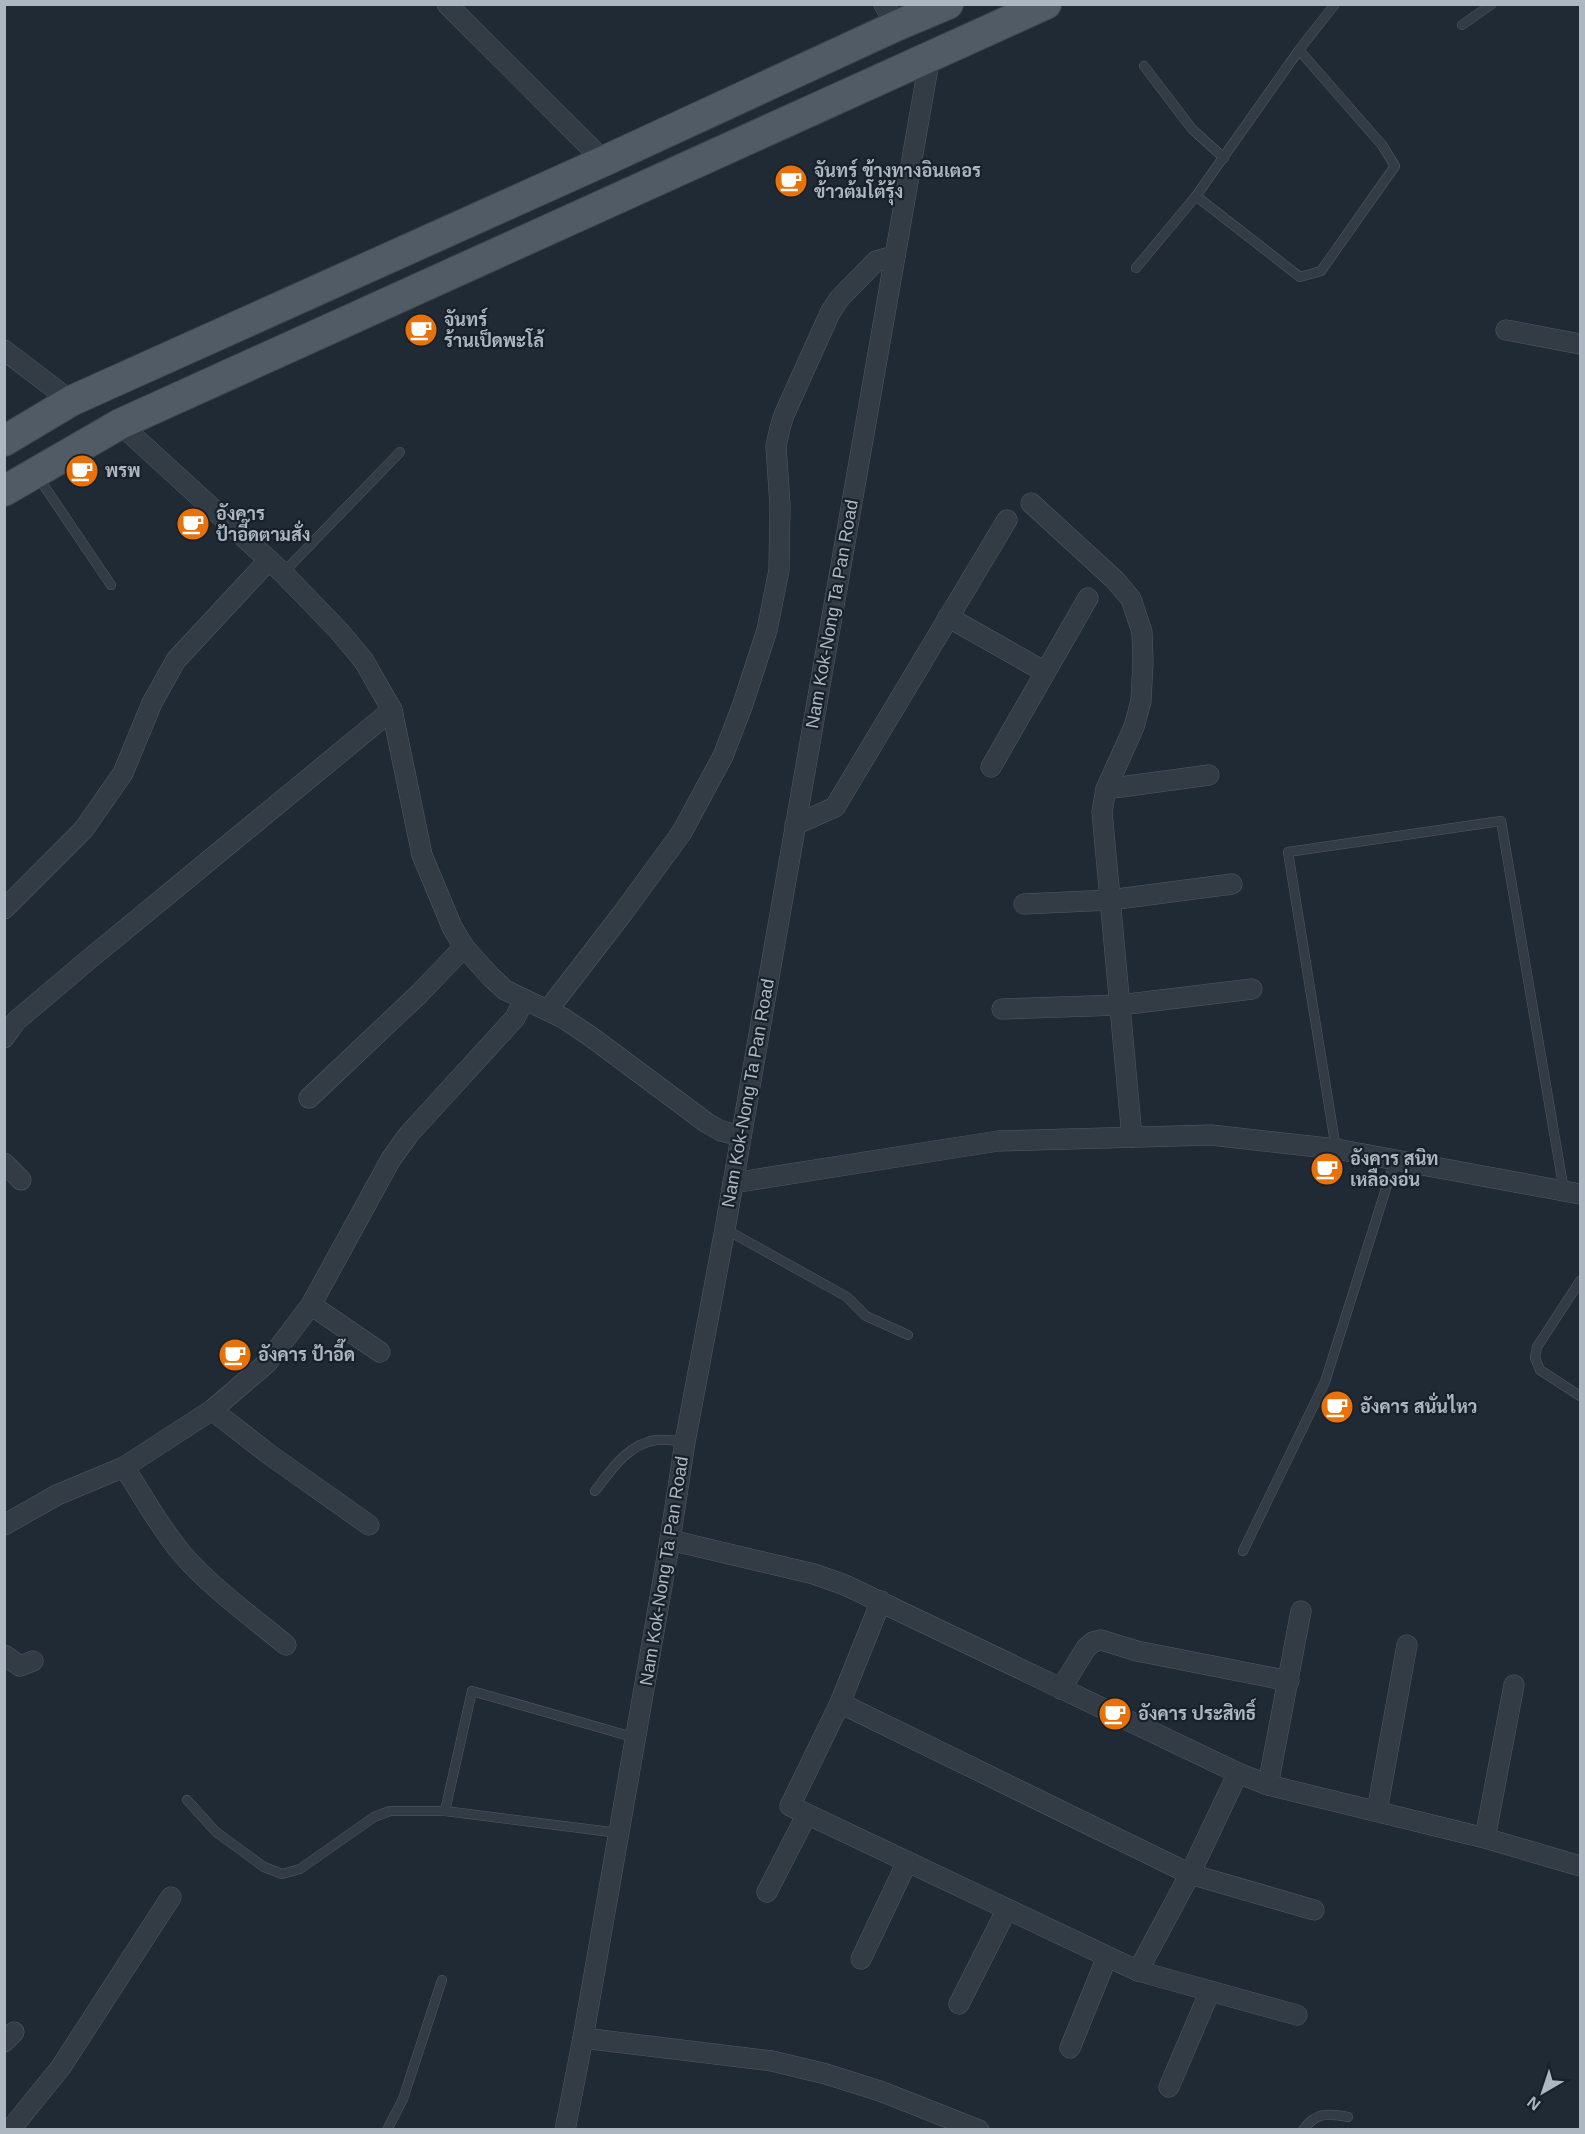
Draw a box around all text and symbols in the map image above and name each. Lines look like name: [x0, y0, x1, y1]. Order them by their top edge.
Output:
place label: จันทร์ ข้างทางอินเตอร ข้าวต้มโต้รุ้ง: [814, 158, 981, 206]
cafe icon: จันทร์ ข้างทางอินเตอร ข้าวต้มโต้รุ้ง: [773, 163, 809, 199]
place label: จันทร์ ร้านเป็ดพะโล้: [444, 307, 545, 351]
cafe icon: จันทร์ ร้านเป็ดพะโล้: [403, 312, 439, 348]
cafe icon: พรพ: [64, 453, 100, 489]
place label: พรพ: [105, 461, 141, 481]
street label: Nam Kok-Nong Ta Pan Road: [802, 498, 862, 730]
place label: อังคาร ป้าอี๊ดตามสั่ง: [216, 503, 310, 545]
cafe icon: อังคาร ป้าอี๊ดตามสั่ง: [175, 506, 211, 542]
street label: Nam Kok-Nong Ta Pan Road: [718, 977, 778, 1209]
place label: อังคาร สนิท เหลืองอ่น: [1350, 1147, 1439, 1190]
cafe icon: อังคาร สนิท เหลืองอ่น: [1309, 1151, 1345, 1187]
cafe icon: อังคาร ป้าอี๊ด: [217, 1337, 253, 1373]
place label: อังคาร ป้าอี๊ด: [258, 1338, 355, 1365]
cafe icon: อังคาร สนั่นไหว: [1319, 1389, 1355, 1425]
place label: อังคาร สนั่นไหว: [1360, 1392, 1477, 1417]
street label: Nam Kok-Nong Ta Pan Road: [636, 1455, 692, 1687]
cafe icon: อังคาร ประสิทธิ์: [1097, 1696, 1133, 1732]
place label: อังคาร ประสิทธิ์: [1138, 1698, 1256, 1724]
north arrow: [1513, 2062, 1573, 2122]
text: N: [1524, 2093, 1544, 2114]

